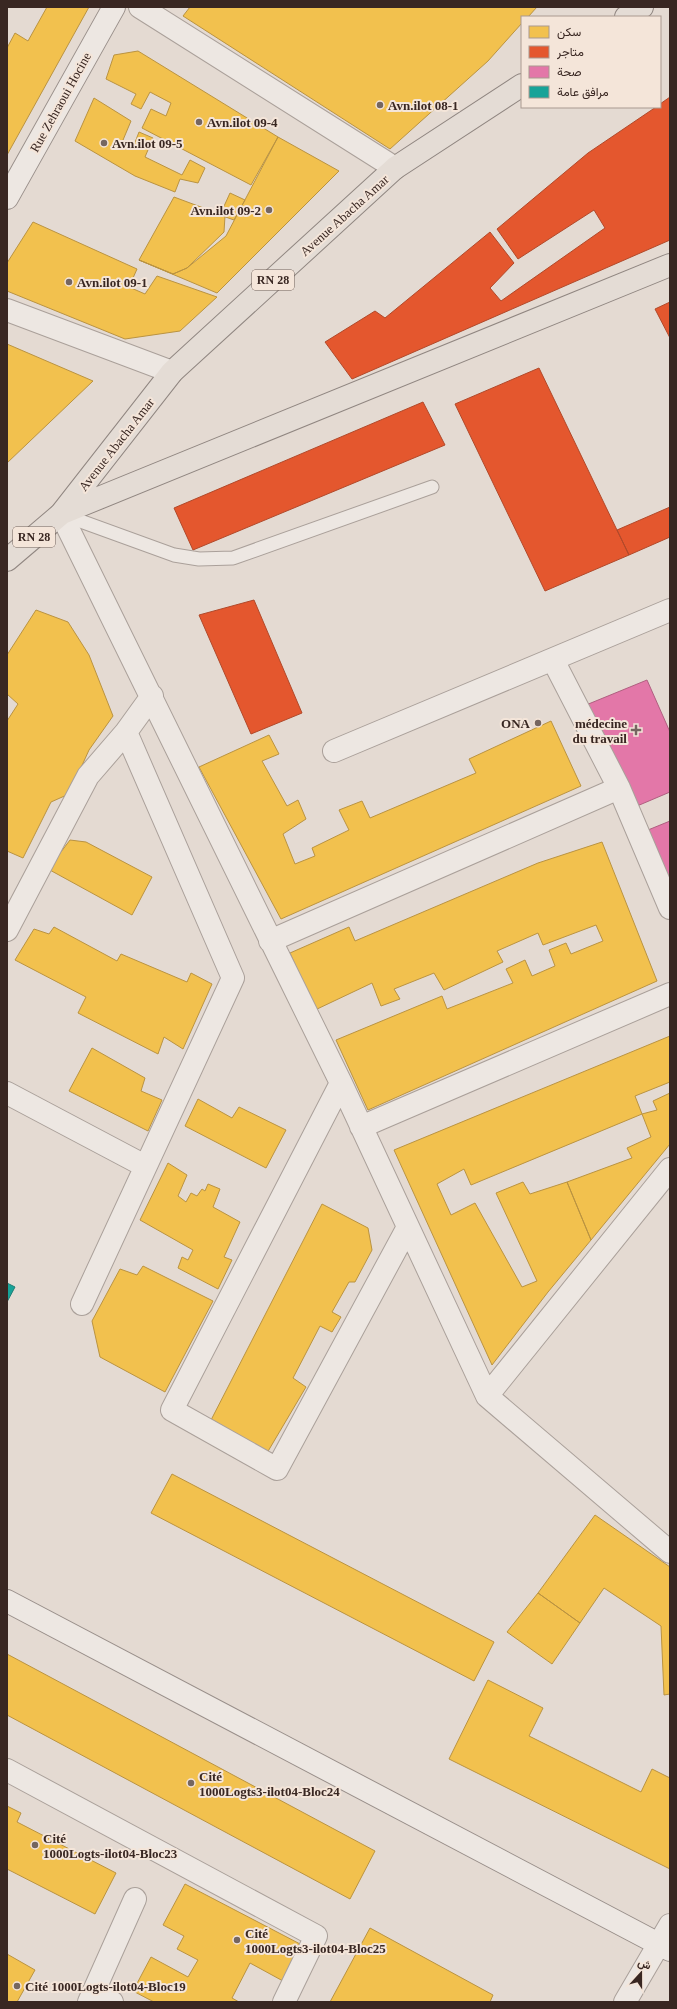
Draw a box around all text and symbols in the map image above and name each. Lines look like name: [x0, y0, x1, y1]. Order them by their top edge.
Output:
legend: [521, 16, 661, 108]
text: سكن: [557, 25, 581, 40]
text: متاجر: [556, 45, 584, 60]
street label: Rue Zehraoui Hocine: [27, 49, 94, 155]
text: صحة: [557, 65, 581, 79]
text: مرافق عامة: [557, 85, 609, 100]
place label: Avn.ilot 08-1: [388, 98, 459, 113]
marker: Avn.ilot 08-1: [375, 100, 385, 110]
place label: Avn.ilot 09-4: [207, 115, 278, 130]
marker: Avn.ilot 09-4: [194, 117, 204, 127]
place label: Avn.ilot 09-5: [112, 136, 183, 151]
marker: Avn.ilot 09-5: [99, 138, 109, 148]
street label: Avenue Abacha Amar: [297, 171, 392, 259]
place label: Avn.ilot 09-2: [190, 203, 261, 218]
marker: Avn.ilot 09-2: [264, 205, 274, 215]
road number: RN 28: [252, 270, 294, 290]
place label: Avn.ilot 09-1: [77, 275, 148, 290]
marker: Avn.ilot 09-1: [64, 277, 74, 287]
street label: Avenue Abacha Amar: [75, 394, 158, 494]
road number: RN 28: [13, 527, 55, 547]
place label: ONA: [501, 716, 531, 731]
place label: médecine du travail: [572, 716, 627, 746]
marker: ONA: [533, 718, 543, 728]
marker: médecine du travail: [630, 724, 642, 736]
place label: Cité 1000Logts3-ilot04-Bloc24: [199, 1769, 340, 1799]
marker: Cité 1000Logts3-ilot04-Bloc24: [186, 1778, 196, 1788]
place label: Cité 1000Logts-ilot04-Bloc23: [43, 1831, 178, 1861]
marker: Cité 1000Logts-ilot04-Bloc23: [30, 1840, 40, 1850]
place label: Cité 1000Logts3-ilot04-Bloc25: [245, 1926, 386, 1956]
marker: Cité 1000Logts3-ilot04-Bloc25: [232, 1935, 242, 1945]
north arrow: [621, 1953, 661, 1993]
text: ش: [636, 1956, 653, 1973]
place label: Cité 1000Logts-ilot04-Bloc19: [25, 1979, 186, 1994]
marker: Cité 1000Logts-ilot04-Bloc19: [12, 1981, 22, 1991]

